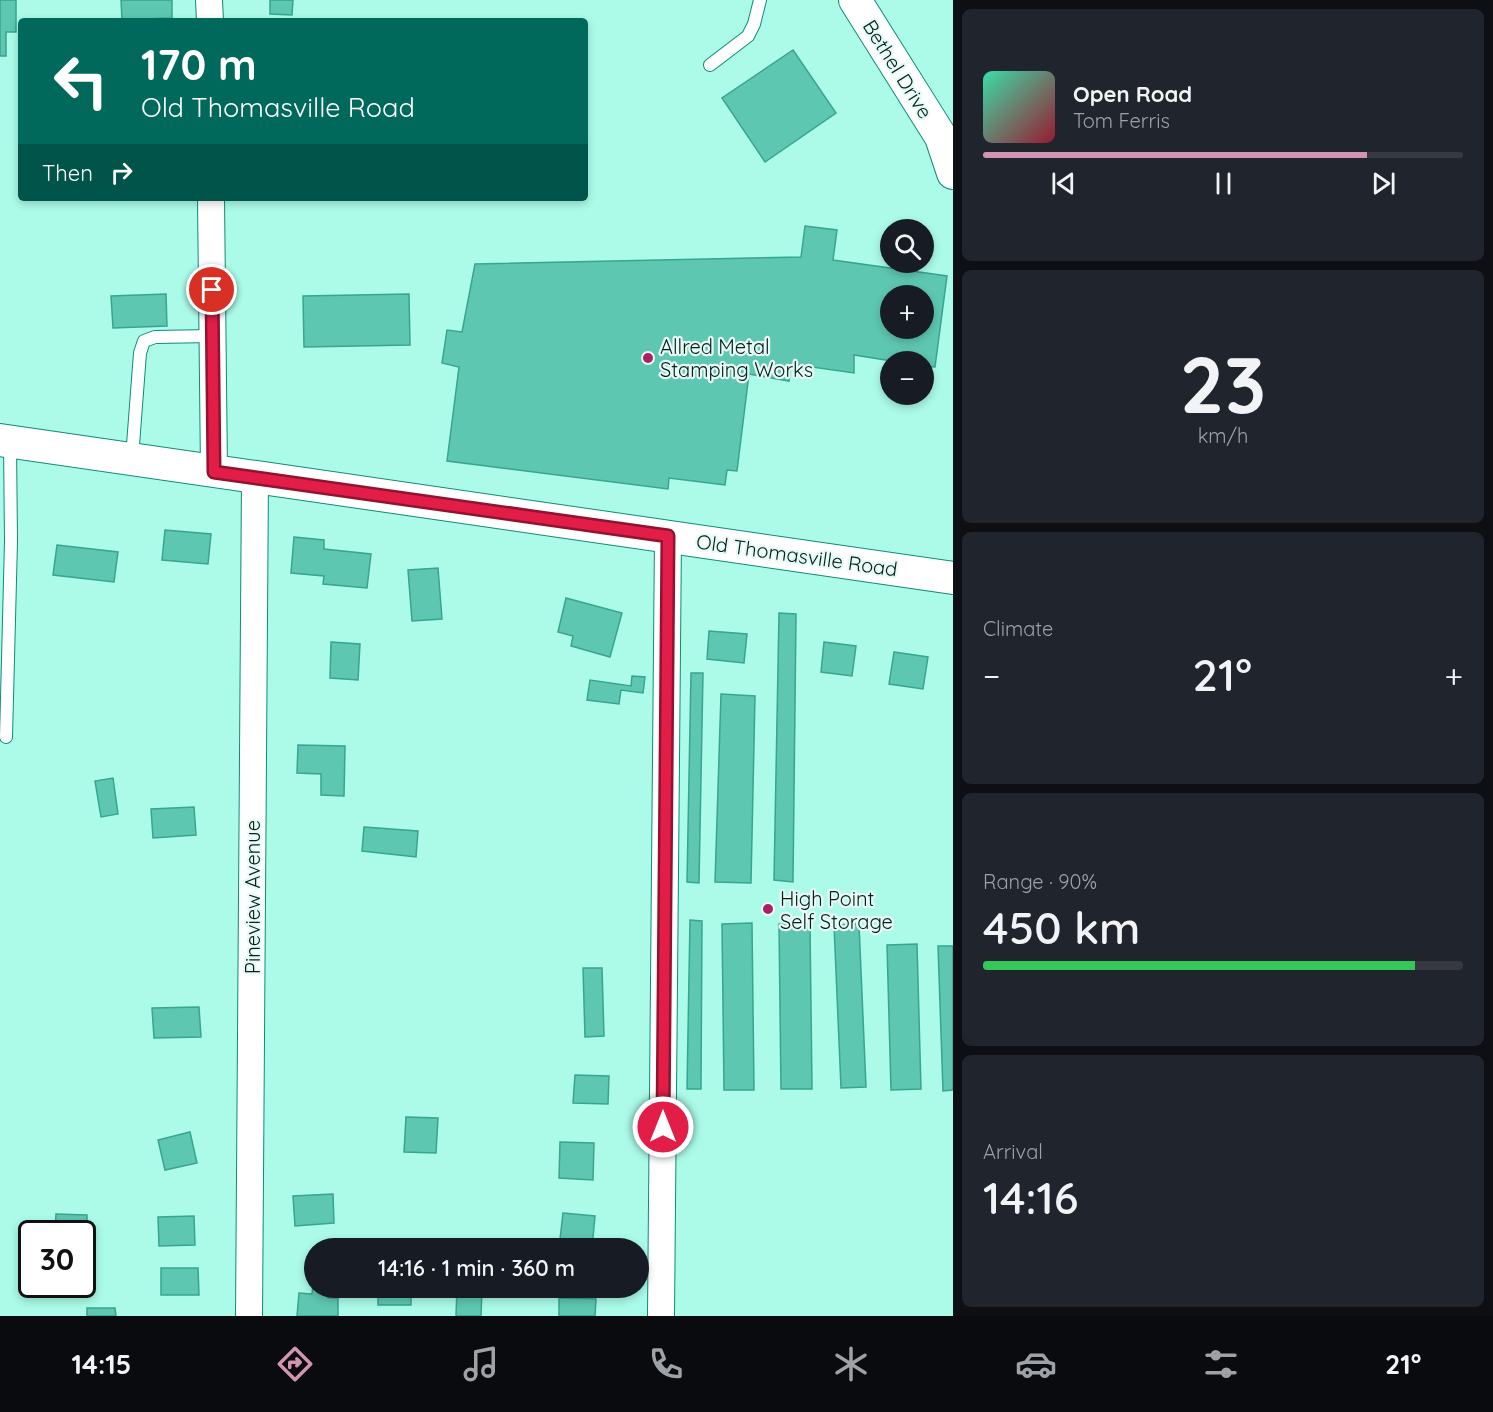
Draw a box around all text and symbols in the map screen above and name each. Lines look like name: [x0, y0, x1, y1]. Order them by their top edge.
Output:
street label: Bethel Drive: [858, 15, 938, 123]
text: 170 m: [141, 38, 257, 91]
icon: left: [42, 42, 120, 120]
text: Open Road: [1073, 80, 1192, 108]
text: Old Thomasville Road: [141, 90, 415, 124]
text: Tom Ferris: [1073, 108, 1170, 133]
icon: right: [105, 156, 138, 189]
text: Then: [42, 159, 93, 187]
icon: previous: [1047, 167, 1080, 200]
icon: pause: [1207, 167, 1240, 200]
icon: next: [1367, 167, 1400, 200]
map controls: [880, 219, 934, 405]
button: search: [880, 219, 934, 273]
pin: [186, 264, 237, 315]
icon: arrive: [195, 273, 228, 306]
button: +: [880, 285, 934, 339]
place label: Allred Metal Stamping Works: [660, 334, 813, 382]
text: 23: [1180, 335, 1266, 433]
marker: Allred Metal Stamping Works: [641, 351, 655, 365]
button: −: [880, 351, 934, 405]
text: km/h: [1198, 423, 1248, 448]
street label: Old Thomasville Road: [695, 529, 899, 581]
text: Climate: [983, 616, 1053, 641]
text: 21°: [1193, 646, 1252, 702]
text: −: [983, 655, 1000, 696]
text: +: [1444, 655, 1463, 696]
street label: Pineview Avenue: [240, 820, 265, 974]
text: Range · 90%: [983, 869, 1097, 894]
place label: High Point Self Storage: [780, 886, 893, 934]
text: 450 km: [983, 899, 1140, 955]
marker: High Point Self Storage: [761, 902, 775, 916]
position arrow: [631, 1095, 695, 1159]
text: Arrival: [983, 1139, 1043, 1164]
text: 14:16: [983, 1169, 1078, 1225]
speed limit sign: 30: [18, 1220, 96, 1298]
text: 14:16 · 1 min · 360 m: [378, 1254, 575, 1282]
icon: directions: [274, 1343, 316, 1385]
icon: music: [460, 1343, 502, 1385]
icon: phone: [645, 1343, 687, 1385]
icon: climate: [830, 1343, 872, 1385]
icon: car: [1015, 1343, 1057, 1385]
icon: filters: [1200, 1343, 1242, 1385]
text: 14:15: [72, 1347, 131, 1381]
text: 21°: [1385, 1347, 1421, 1381]

